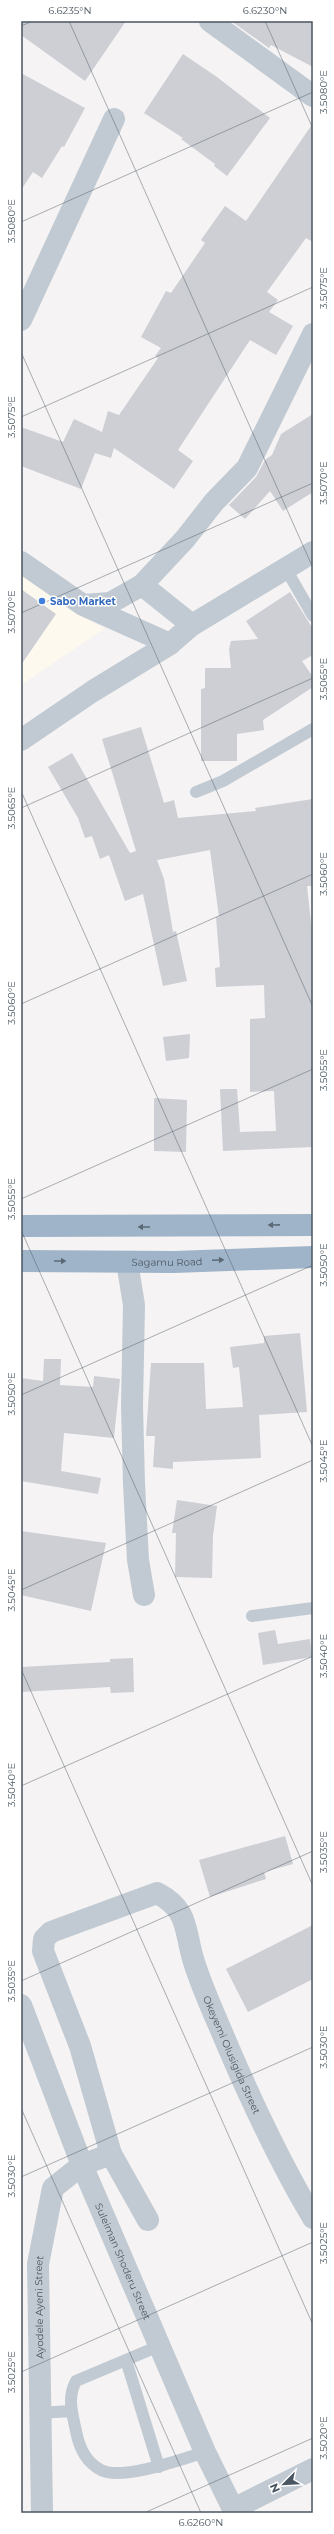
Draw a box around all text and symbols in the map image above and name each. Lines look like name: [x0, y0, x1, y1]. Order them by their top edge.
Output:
text: 6.6235°N: [48, 4, 92, 17]
text: 6.6230°N: [243, 4, 287, 17]
text: 3.5080°E: [317, 70, 330, 114]
text: 3.5080°E: [5, 199, 18, 243]
text: 3.5075°E: [317, 267, 330, 309]
text: 3.5075°E: [5, 396, 18, 438]
text: 3.5070°E: [317, 461, 330, 505]
text: 3.5070°E: [5, 590, 18, 634]
place label: Sabo Market: [50, 595, 116, 608]
marker: Sabo Market: [37, 596, 47, 606]
text: 3.5065°E: [317, 657, 330, 700]
text: 3.5065°E: [5, 786, 18, 829]
text: 3.5060°E: [317, 852, 330, 896]
text: 3.5060°E: [5, 981, 18, 1025]
text: 3.5055°E: [317, 1049, 330, 1091]
text: 3.5055°E: [5, 1178, 18, 1220]
one-way arrow: [267, 1222, 280, 1228]
one-way arrow: [137, 1224, 150, 1230]
text: 3.5050°E: [317, 1243, 330, 1287]
street label: Sagamu Road: [131, 1255, 203, 1269]
one-way arrow: [212, 1257, 225, 1263]
one-way arrow: [54, 1258, 67, 1264]
text: 3.5050°E: [5, 1372, 18, 1416]
text: 3.5045°E: [317, 1439, 330, 1483]
text: 3.5045°E: [5, 1568, 18, 1612]
text: 3.5040°E: [317, 1634, 330, 1678]
text: 3.5040°E: [5, 1763, 18, 1807]
text: 3.5035°E: [317, 1831, 330, 1873]
text: 3.5035°E: [5, 1960, 18, 2002]
street label: Okeyemi Olusigida Street: [200, 1994, 263, 2116]
text: 3.5030°E: [317, 2025, 330, 2069]
text: 3.5030°E: [5, 2154, 18, 2198]
street label: Suleiman Shoderu Street: [92, 2201, 154, 2322]
text: 3.5025°E: [317, 2222, 330, 2264]
street label: Ayodele Ayeni Street: [32, 2254, 47, 2359]
text: 3.5025°E: [5, 2351, 18, 2393]
text: 3.5020°E: [317, 2416, 330, 2460]
north arrow: [264, 2464, 304, 2504]
text: N: [267, 2481, 283, 2495]
text: 6.6260°N: [179, 2516, 224, 2529]

